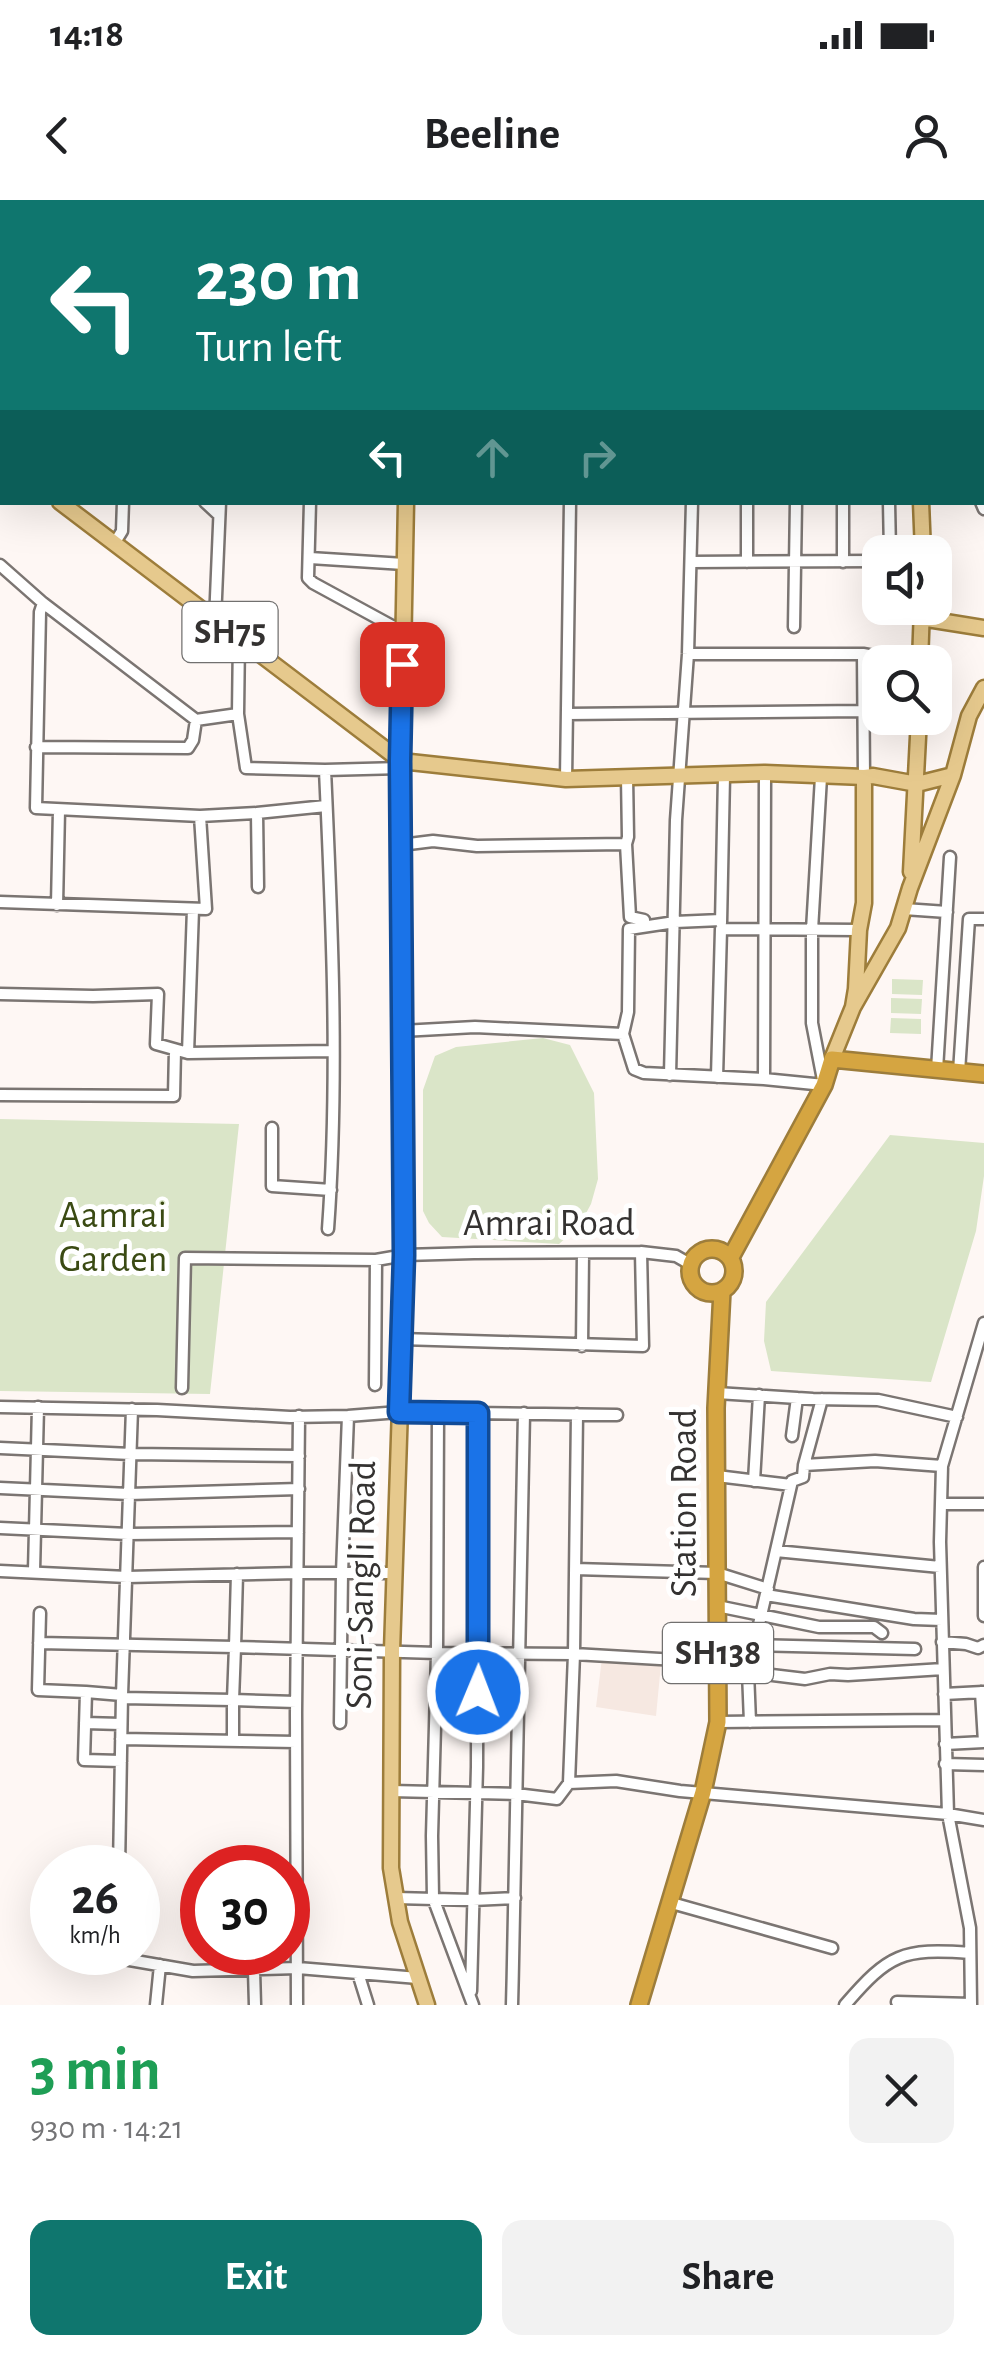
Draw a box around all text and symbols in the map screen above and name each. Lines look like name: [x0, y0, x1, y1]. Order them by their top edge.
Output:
text: 14:18: [50, 16, 124, 54]
icon: back: [30, 108, 85, 163]
icon: person: [899, 108, 954, 163]
text: Beeline: [424, 112, 560, 157]
icon: left: [30, 240, 160, 370]
text: 230 m: [195, 243, 362, 313]
text: Turn left: [195, 325, 342, 370]
icon: left: [360, 430, 415, 485]
icon: ahead: [465, 430, 520, 485]
icon: right: [570, 430, 625, 485]
map controls: [862, 535, 952, 735]
button: sound: [862, 535, 952, 625]
road number: SH75: [182, 602, 278, 662]
pin: [360, 622, 445, 707]
icon: arrive: [375, 637, 430, 692]
button: search: [862, 645, 952, 735]
park label: Aamrai Garden: [59, 1197, 167, 1279]
street label: Amrai Road: [463, 1205, 635, 1243]
street label: Station Road: [666, 1409, 704, 1597]
street label: Soni-Sangli Road: [341, 1460, 383, 1710]
road number: SH138: [663, 1623, 773, 1683]
position arrow: [426, 1640, 530, 1744]
speed limit sign: 30: [180, 1845, 310, 1975]
text: 26: [71, 1873, 119, 1923]
text: km/h: [69, 1923, 121, 1948]
button: close: [849, 2038, 954, 2143]
text: 3 min: [30, 2041, 161, 2101]
text: 930 m · 14:21: [30, 2112, 183, 2144]
button: Exit: [30, 2220, 482, 2335]
button: Share: [502, 2220, 954, 2335]

